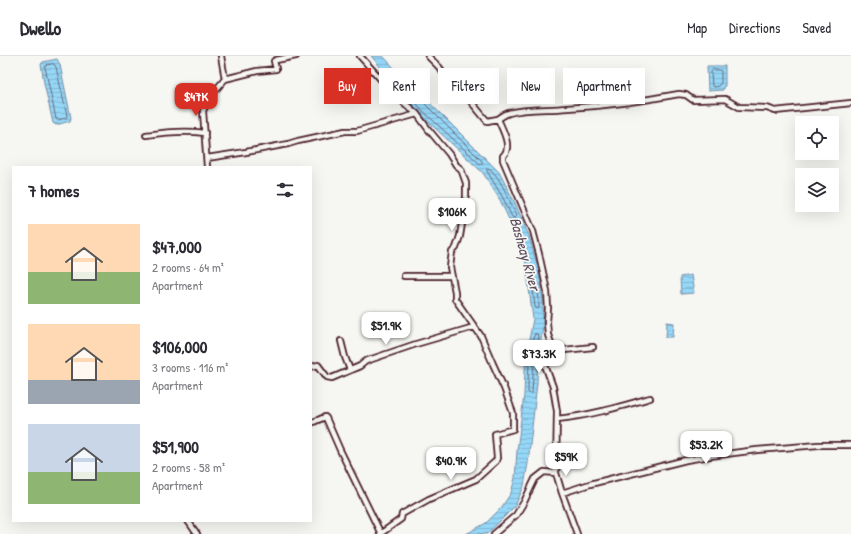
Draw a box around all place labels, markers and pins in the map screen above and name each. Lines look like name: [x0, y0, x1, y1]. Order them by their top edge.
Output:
pin: $47K: [172, 83, 220, 117]
pin: $106K: [424, 198, 480, 232]
pin: $51.9K: [353, 312, 419, 346]
pin: $73.3K: [506, 340, 572, 374]
pin: $53.2K: [673, 431, 739, 465]
pin: $59K: [542, 443, 590, 477]
pin: $40.9K: [418, 447, 484, 481]

